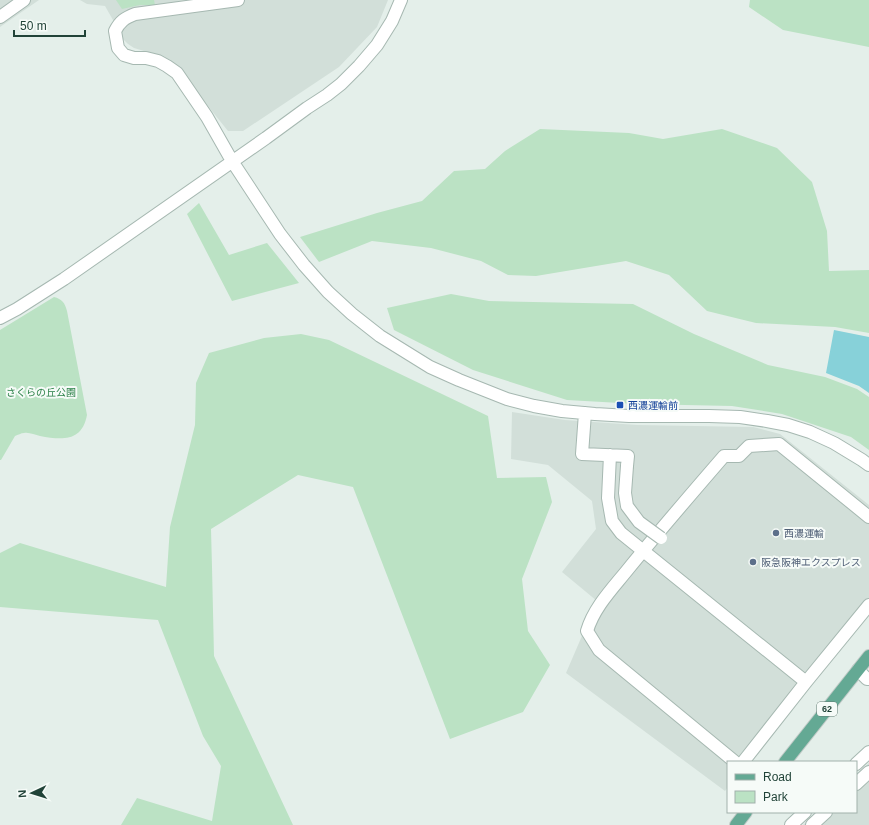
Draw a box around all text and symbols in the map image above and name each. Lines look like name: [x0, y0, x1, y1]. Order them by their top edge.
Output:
scale bar: [14, 12, 85, 38]
text: 50 m: [20, 19, 47, 33]
park label: さくらの丘公園: [6, 387, 76, 398]
marker: 西濃運輸前: [615, 400, 625, 410]
place label: 西濃運輸前: [628, 400, 678, 411]
marker: 西濃運輸: [771, 528, 781, 538]
place label: 西濃運輸: [784, 528, 824, 539]
marker: 阪急阪神エクスプレス: [748, 557, 758, 567]
place label: 阪急阪神エクスプレス: [761, 557, 861, 568]
road number: 62: [817, 702, 837, 716]
legend: [727, 761, 857, 813]
text: Road: [763, 770, 792, 784]
north arrow: [12, 773, 52, 813]
text: N: [16, 789, 28, 798]
text: Park: [763, 790, 789, 804]

